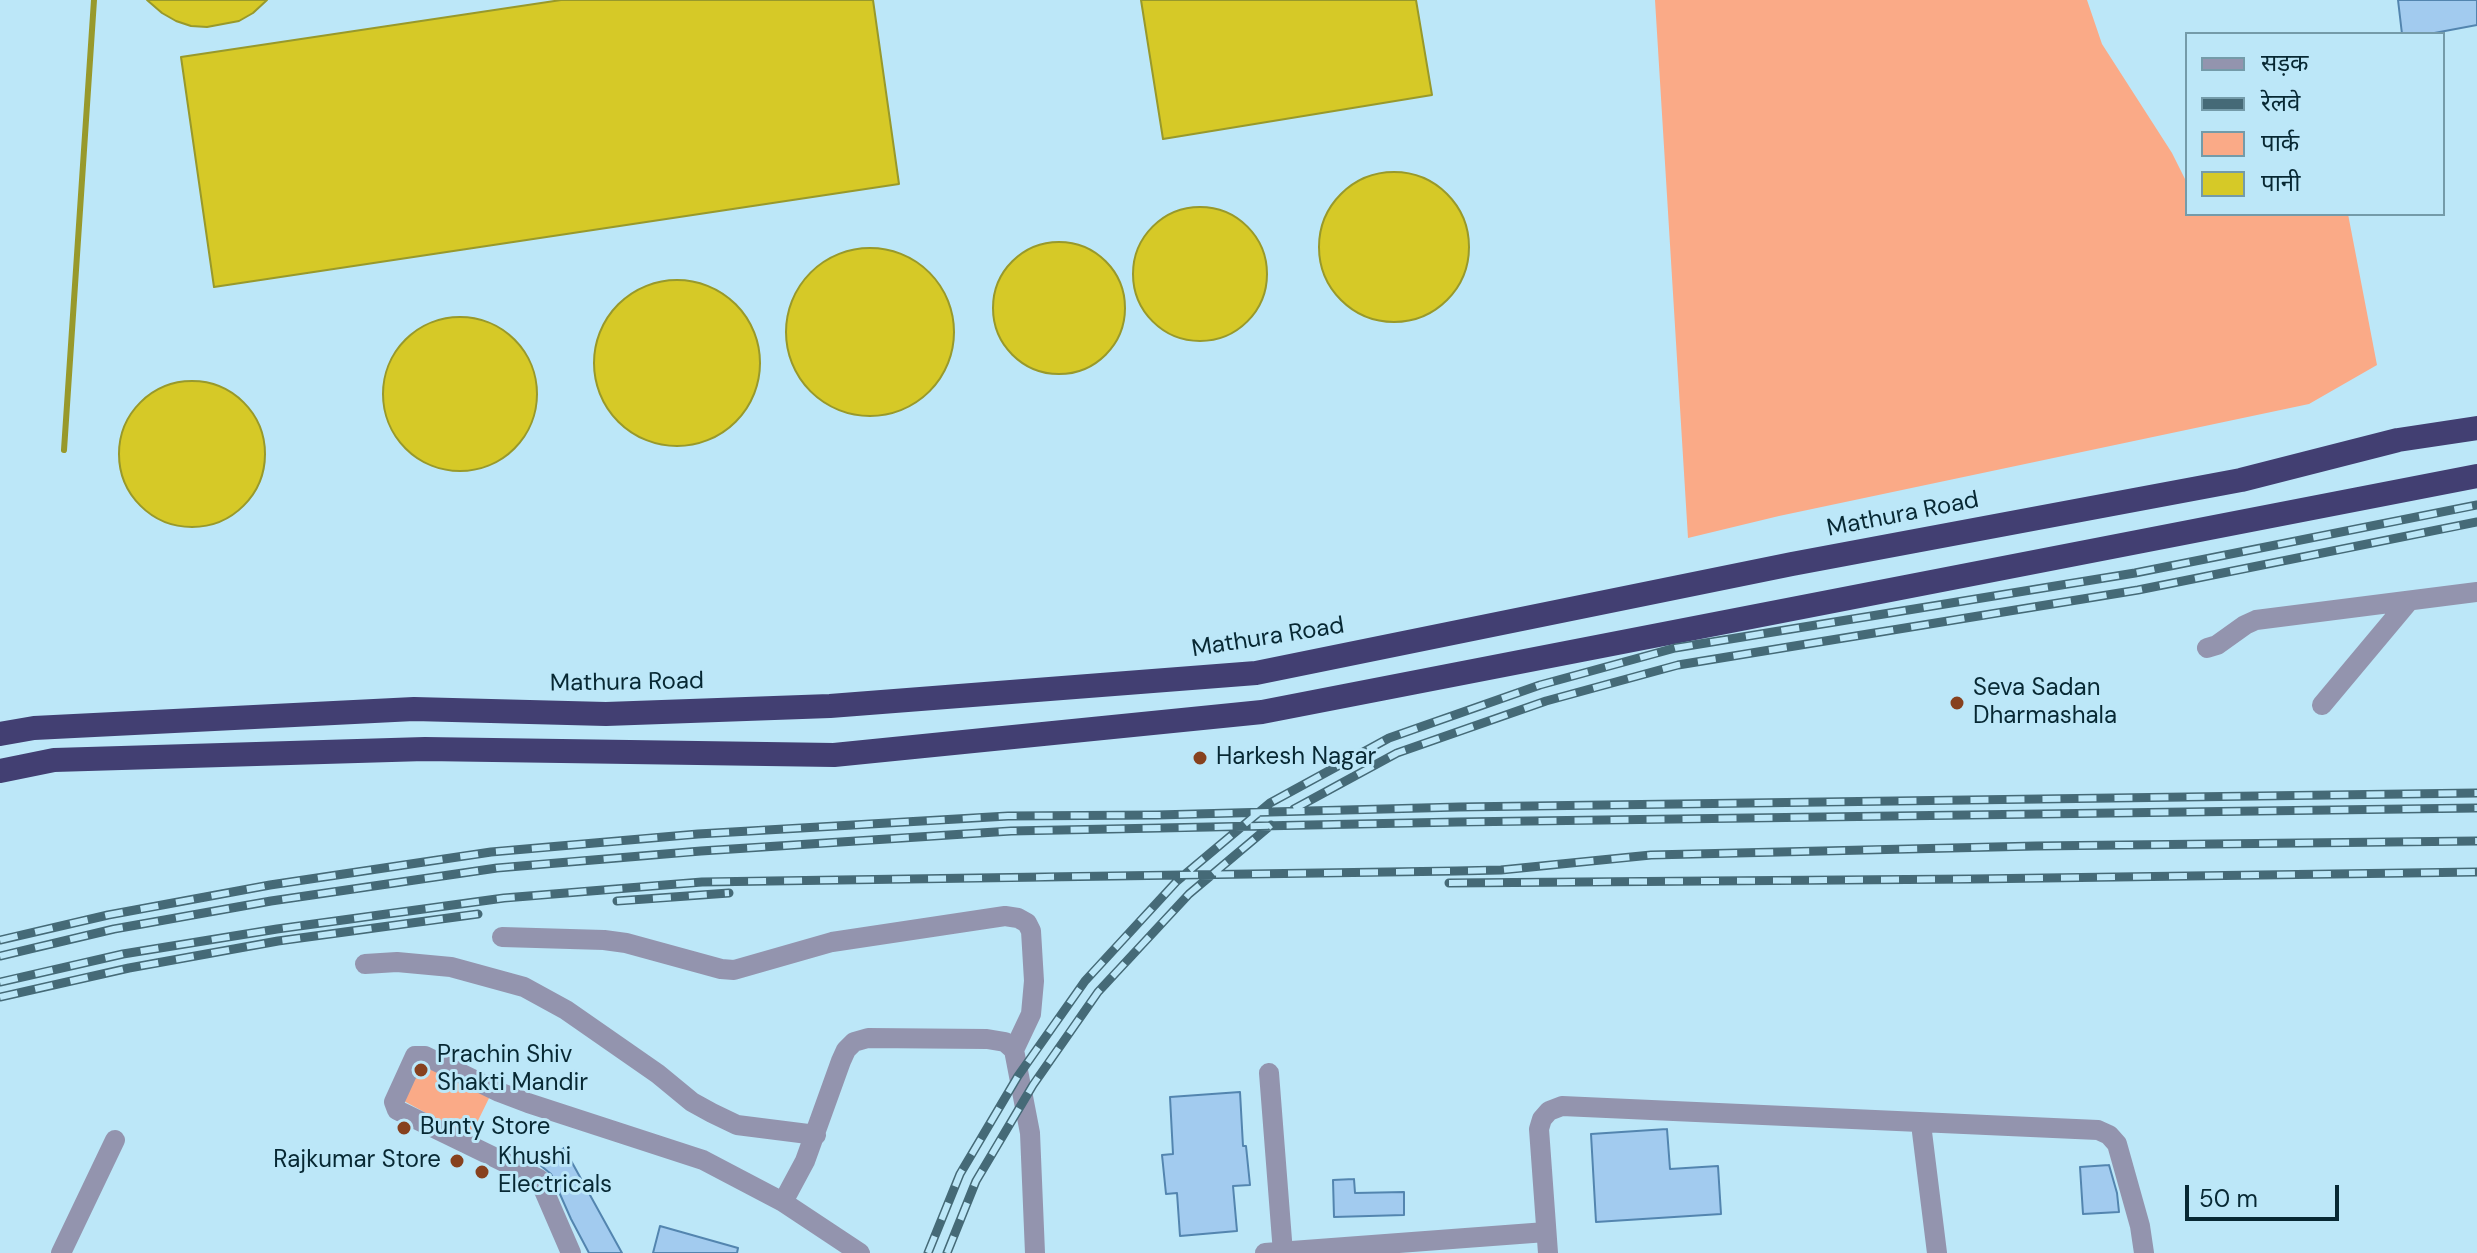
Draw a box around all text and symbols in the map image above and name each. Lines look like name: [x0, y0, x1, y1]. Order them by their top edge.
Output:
legend: [2185, 32, 2445, 216]
text: सड़क: [2261, 47, 2309, 78]
text: रेलवे: [2261, 87, 2300, 118]
text: पार्क: [2261, 127, 2299, 158]
text: पानी: [2261, 167, 2300, 198]
street label: Mathura Road: [1825, 486, 1981, 544]
street label: Mathura Road: [1190, 612, 1346, 664]
street label: Mathura Road: [550, 667, 704, 699]
place label: Seva Sadan Dharmashala: [1973, 675, 2117, 731]
marker: Seva Sadan Dharmashala: [1948, 694, 1966, 712]
place label: Harkesh Nagar: [1216, 744, 1376, 772]
marker: Harkesh Nagar: [1191, 749, 1209, 767]
place label: Prachin Shiv Shakti Mandir: [437, 1042, 588, 1098]
marker: Prachin Shiv Shakti Mandir: [412, 1061, 430, 1079]
place label: Bunty Store: [420, 1114, 550, 1142]
marker: Bunty Store: [395, 1119, 413, 1137]
place label: Khushi Electricals: [498, 1144, 612, 1200]
place label: Rajkumar Store: [273, 1147, 441, 1175]
marker: Rajkumar Store: [448, 1152, 466, 1170]
marker: Khushi Electricals: [473, 1163, 491, 1181]
scale bar: [2189, 1169, 2343, 1219]
text: 50 m: [2199, 1183, 2258, 1214]

